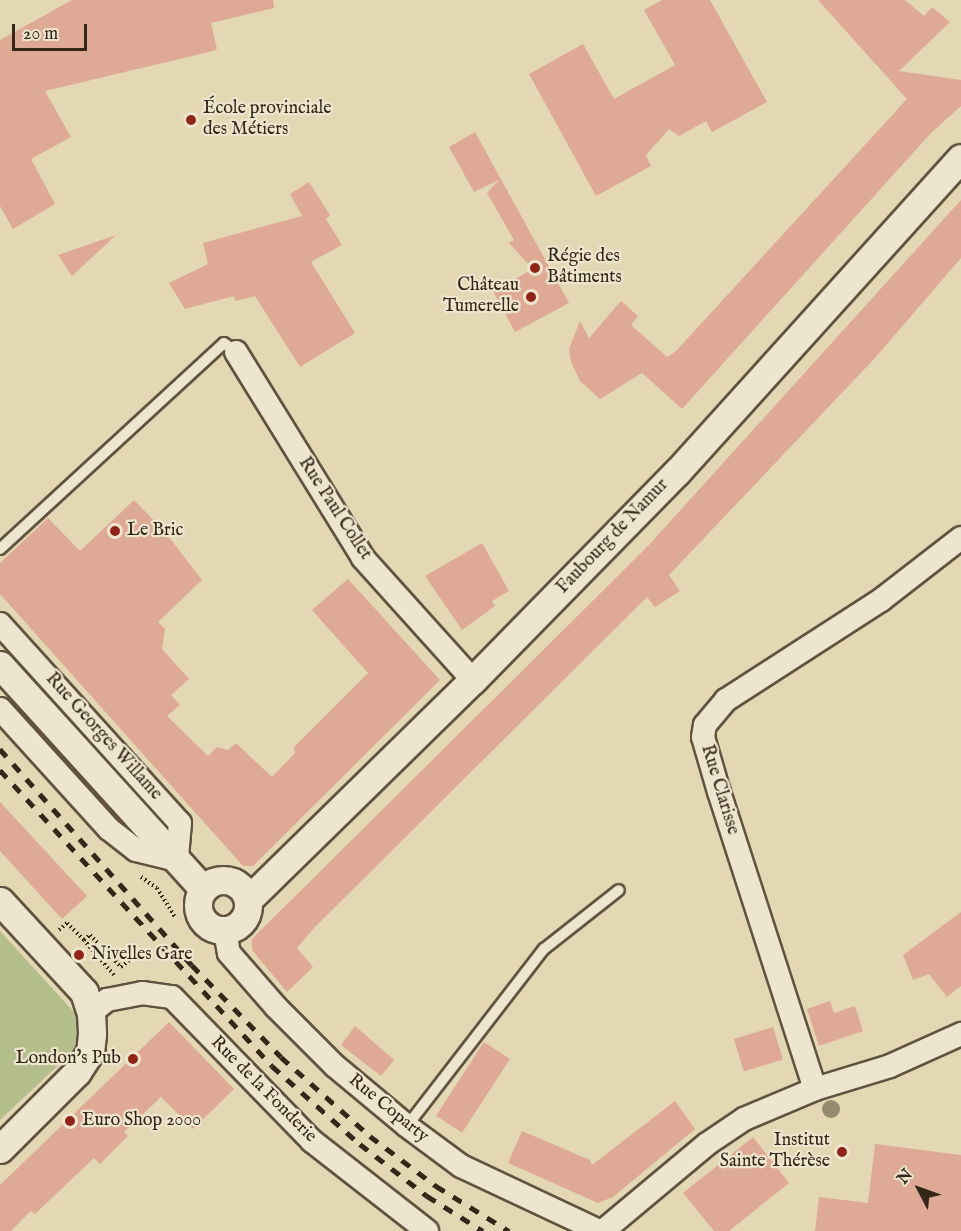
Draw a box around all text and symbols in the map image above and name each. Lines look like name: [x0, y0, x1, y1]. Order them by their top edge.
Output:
scale bar: [15, 12, 90, 50]
text: 20 m: [23, 23, 58, 46]
place label: École provinciale des Métiers: [203, 99, 332, 142]
marker: École provinciale des Métiers: [184, 113, 198, 127]
place label: Régie des Bâtiments: [547, 247, 622, 290]
marker: Régie des Bâtiments: [528, 261, 542, 275]
place label: Château Tumerelle: [443, 276, 519, 318]
marker: Château Tumerelle: [524, 290, 538, 304]
street label: Rue Paul Collet: [293, 454, 375, 564]
street label: Faubourg de Namur: [553, 475, 673, 599]
place label: Le Bric: [127, 520, 183, 542]
marker: Le Bric: [108, 524, 122, 538]
street label: Rue Georges Willame: [40, 669, 166, 805]
street label: Rue Clarisse: [695, 742, 743, 838]
place label: Nivelles Gare: [91, 944, 193, 966]
marker: Nivelles Gare: [72, 948, 86, 962]
street label: Rue de la Fonderie: [205, 1032, 321, 1148]
place label: London's Pub: [16, 1048, 121, 1070]
marker: London's Pub: [126, 1052, 140, 1066]
street label: Rue Coparty: [344, 1070, 432, 1148]
place label: Euro Shop 2000: [82, 1110, 201, 1132]
marker: Euro Shop 2000: [63, 1114, 77, 1128]
place label: Institut Sainte Thérèse: [720, 1131, 830, 1174]
marker: Institut Sainte Thérèse: [835, 1145, 849, 1159]
north arrow: [889, 1159, 949, 1219]
text: N: [893, 1165, 918, 1189]

